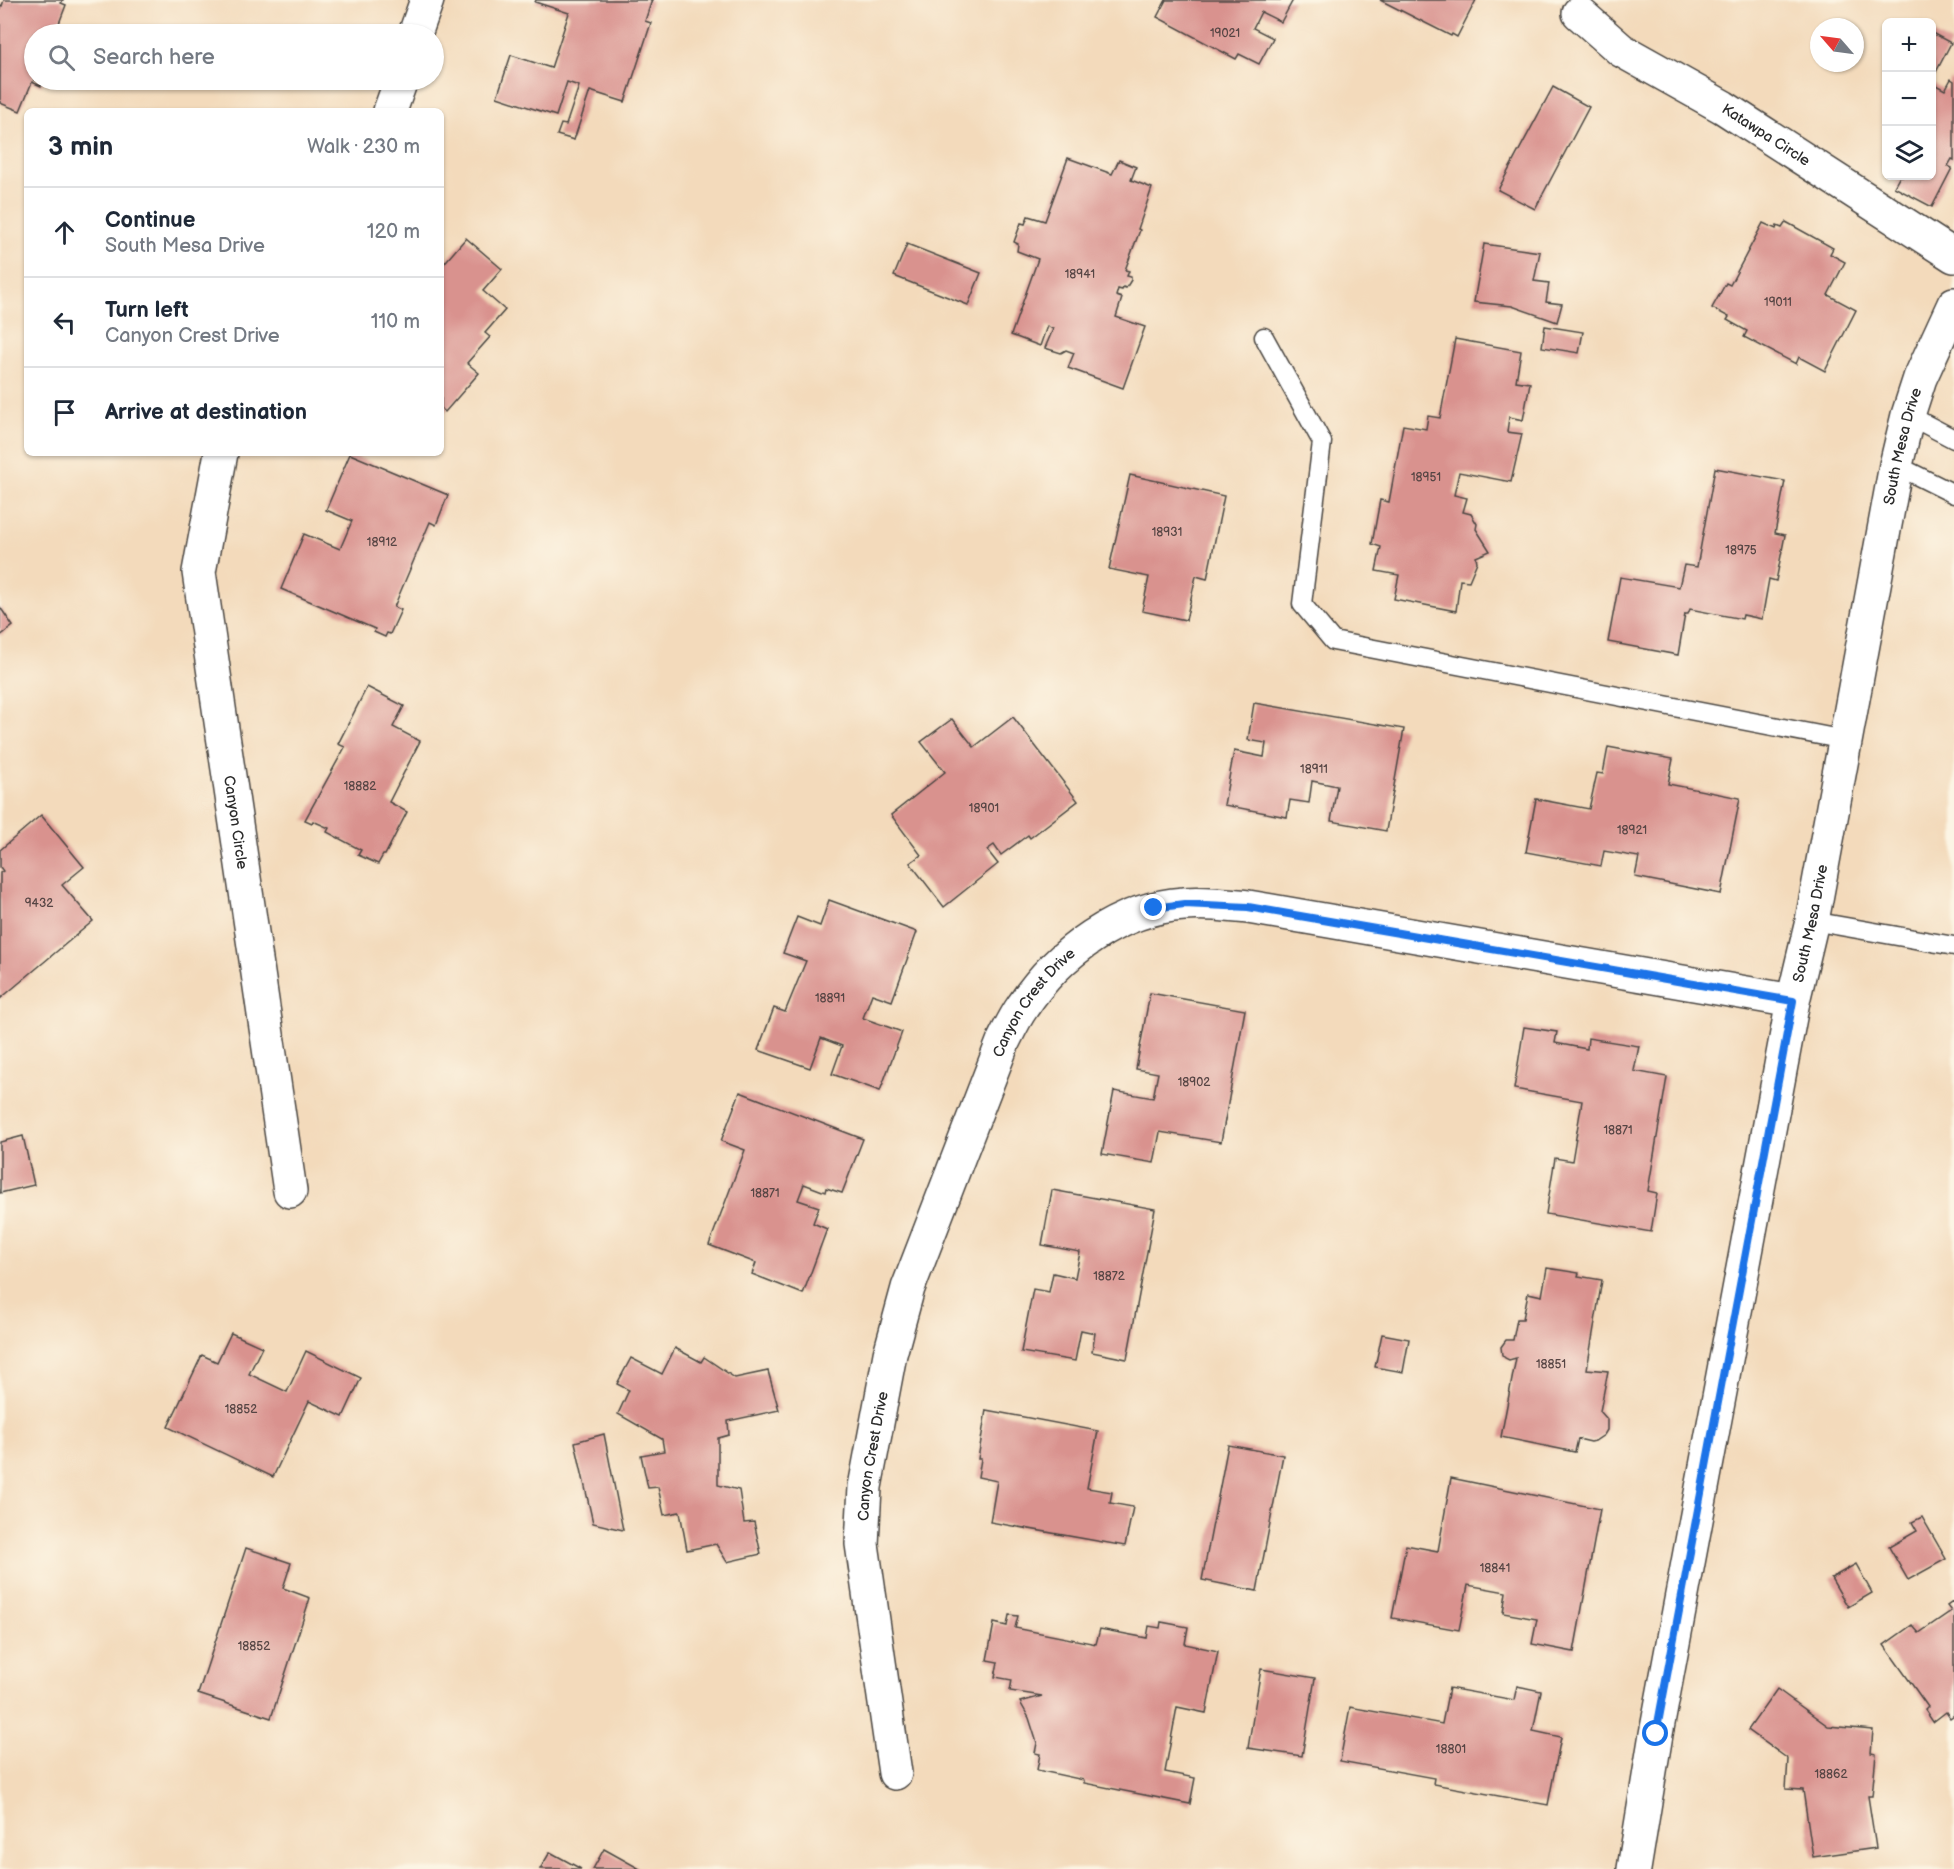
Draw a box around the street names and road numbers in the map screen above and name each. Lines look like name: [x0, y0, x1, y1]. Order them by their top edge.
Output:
street label: Katawpa Circle: [1718, 100, 1814, 171]
street label: South Mesa Drive: [1880, 385, 1926, 506]
street label: Canyon Circle: [219, 774, 252, 871]
street label: South Mesa Drive: [1789, 863, 1832, 984]
street label: Canyon Crest Drive: [989, 944, 1079, 1060]
street label: Canyon Crest Drive: [854, 1390, 893, 1522]

